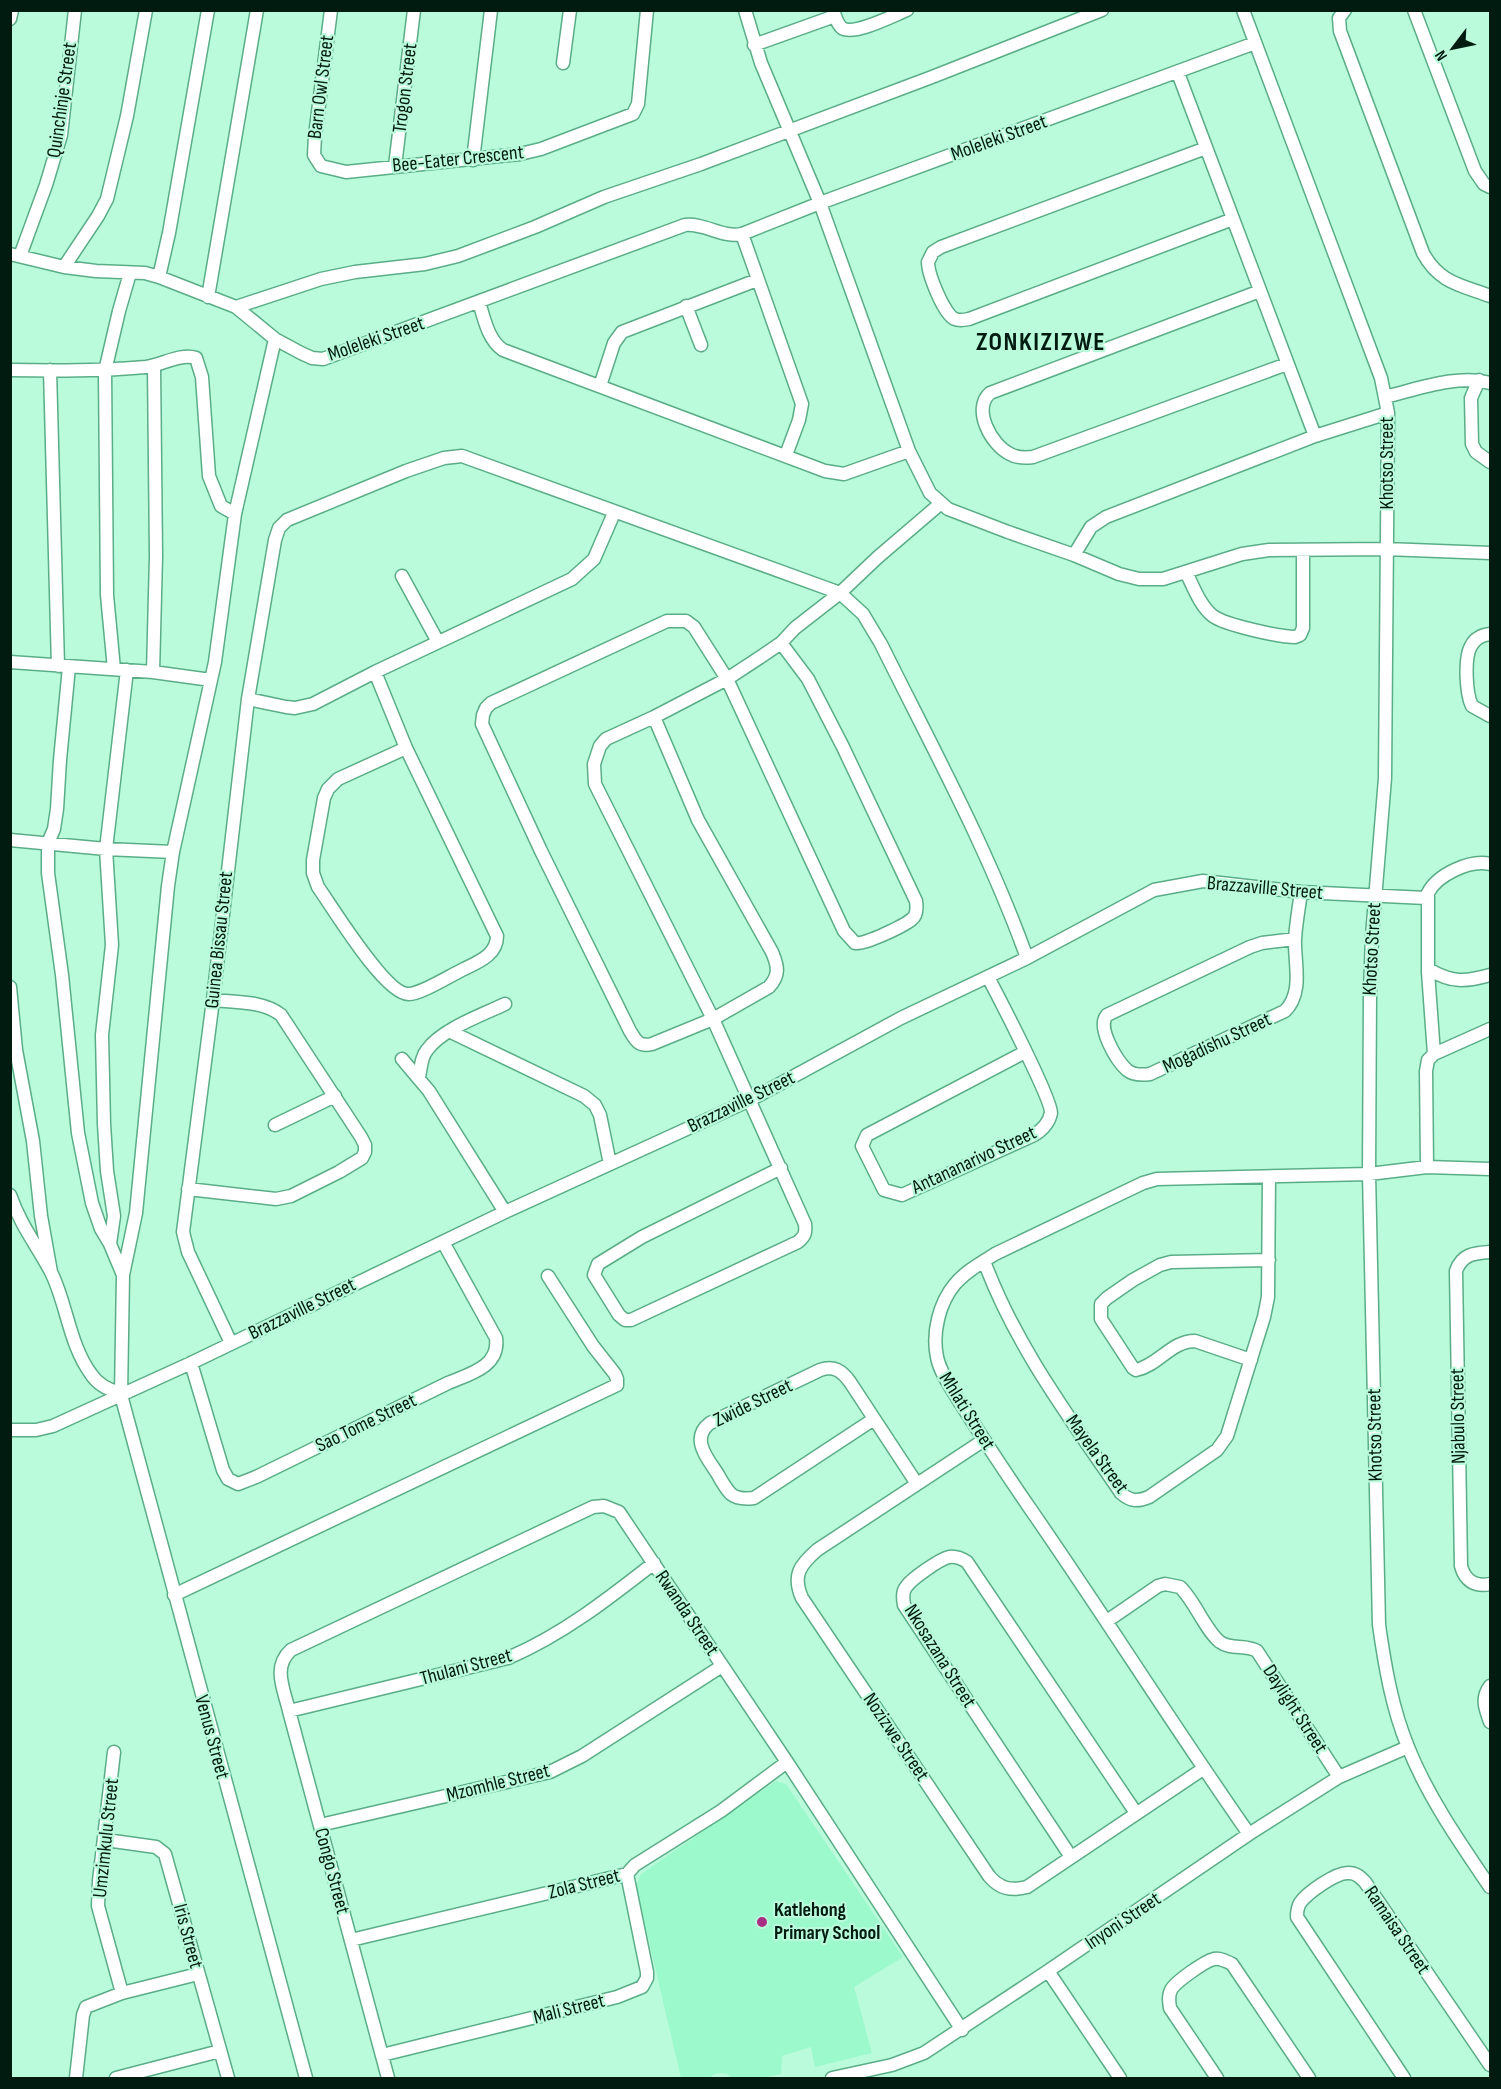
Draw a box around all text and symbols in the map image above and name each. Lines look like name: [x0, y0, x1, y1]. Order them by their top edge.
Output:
north arrow: [1423, 18, 1483, 78]
street label: Barn Owl Street: [303, 34, 339, 140]
street label: Quinchinje Street: [42, 41, 82, 159]
street label: Trogon Street: [388, 42, 422, 134]
text: N: [1431, 46, 1452, 64]
street label: Moleleki Street: [948, 110, 1050, 166]
street label: Bee-Eater Crescent: [391, 140, 525, 178]
street label: Moleleki Street: [325, 311, 427, 367]
district label: ZONKIZIZWE: [976, 327, 1106, 358]
street label: Khotso Street: [1375, 417, 1399, 509]
street label: Guinea Bissau Street: [200, 870, 238, 1010]
street label: Brazzaville Street: [1206, 871, 1324, 905]
street label: Khotso Street: [1358, 902, 1386, 996]
street label: Mogadishu Street: [1159, 1007, 1275, 1079]
street label: Brazzaville Street: [683, 1066, 799, 1138]
street label: Antananarivo Street: [907, 1121, 1040, 1200]
street label: Brazzaville Street: [244, 1273, 360, 1345]
street label: Mhlati Street: [934, 1368, 1000, 1454]
street label: Njabulo Street: [1445, 1368, 1471, 1464]
street label: Zwide Street: [710, 1374, 796, 1432]
street label: Sao Tome Street: [312, 1388, 420, 1458]
street label: Khotso Street: [1362, 1388, 1388, 1482]
street label: Mayela Street: [1060, 1410, 1134, 1498]
street label: Rwanda Street: [650, 1566, 724, 1660]
street label: Nkosazana Street: [899, 1600, 981, 1712]
street label: Thulani Street: [418, 1643, 514, 1691]
street label: Daylight Street: [1257, 1660, 1333, 1758]
street label: Nozizwe Street: [858, 1688, 934, 1786]
street label: Venus Street: [189, 1692, 235, 1782]
street label: Mzomhle Street: [444, 1759, 552, 1807]
street label: Umzimkulu Street: [88, 1777, 124, 1899]
street label: Congo Street: [309, 1825, 355, 1917]
street label: Zola Street: [546, 1864, 622, 1904]
street label: Ramaisa Street: [1359, 1881, 1435, 1979]
street label: Inyoni Street: [1081, 1887, 1165, 1955]
place label: Katlehong Primary School: [774, 1898, 880, 1945]
street label: Iris Street: [168, 1901, 208, 1971]
marker: Katlehong Primary School: [755, 1915, 769, 1929]
street label: Mali Street: [531, 1989, 607, 2029]

